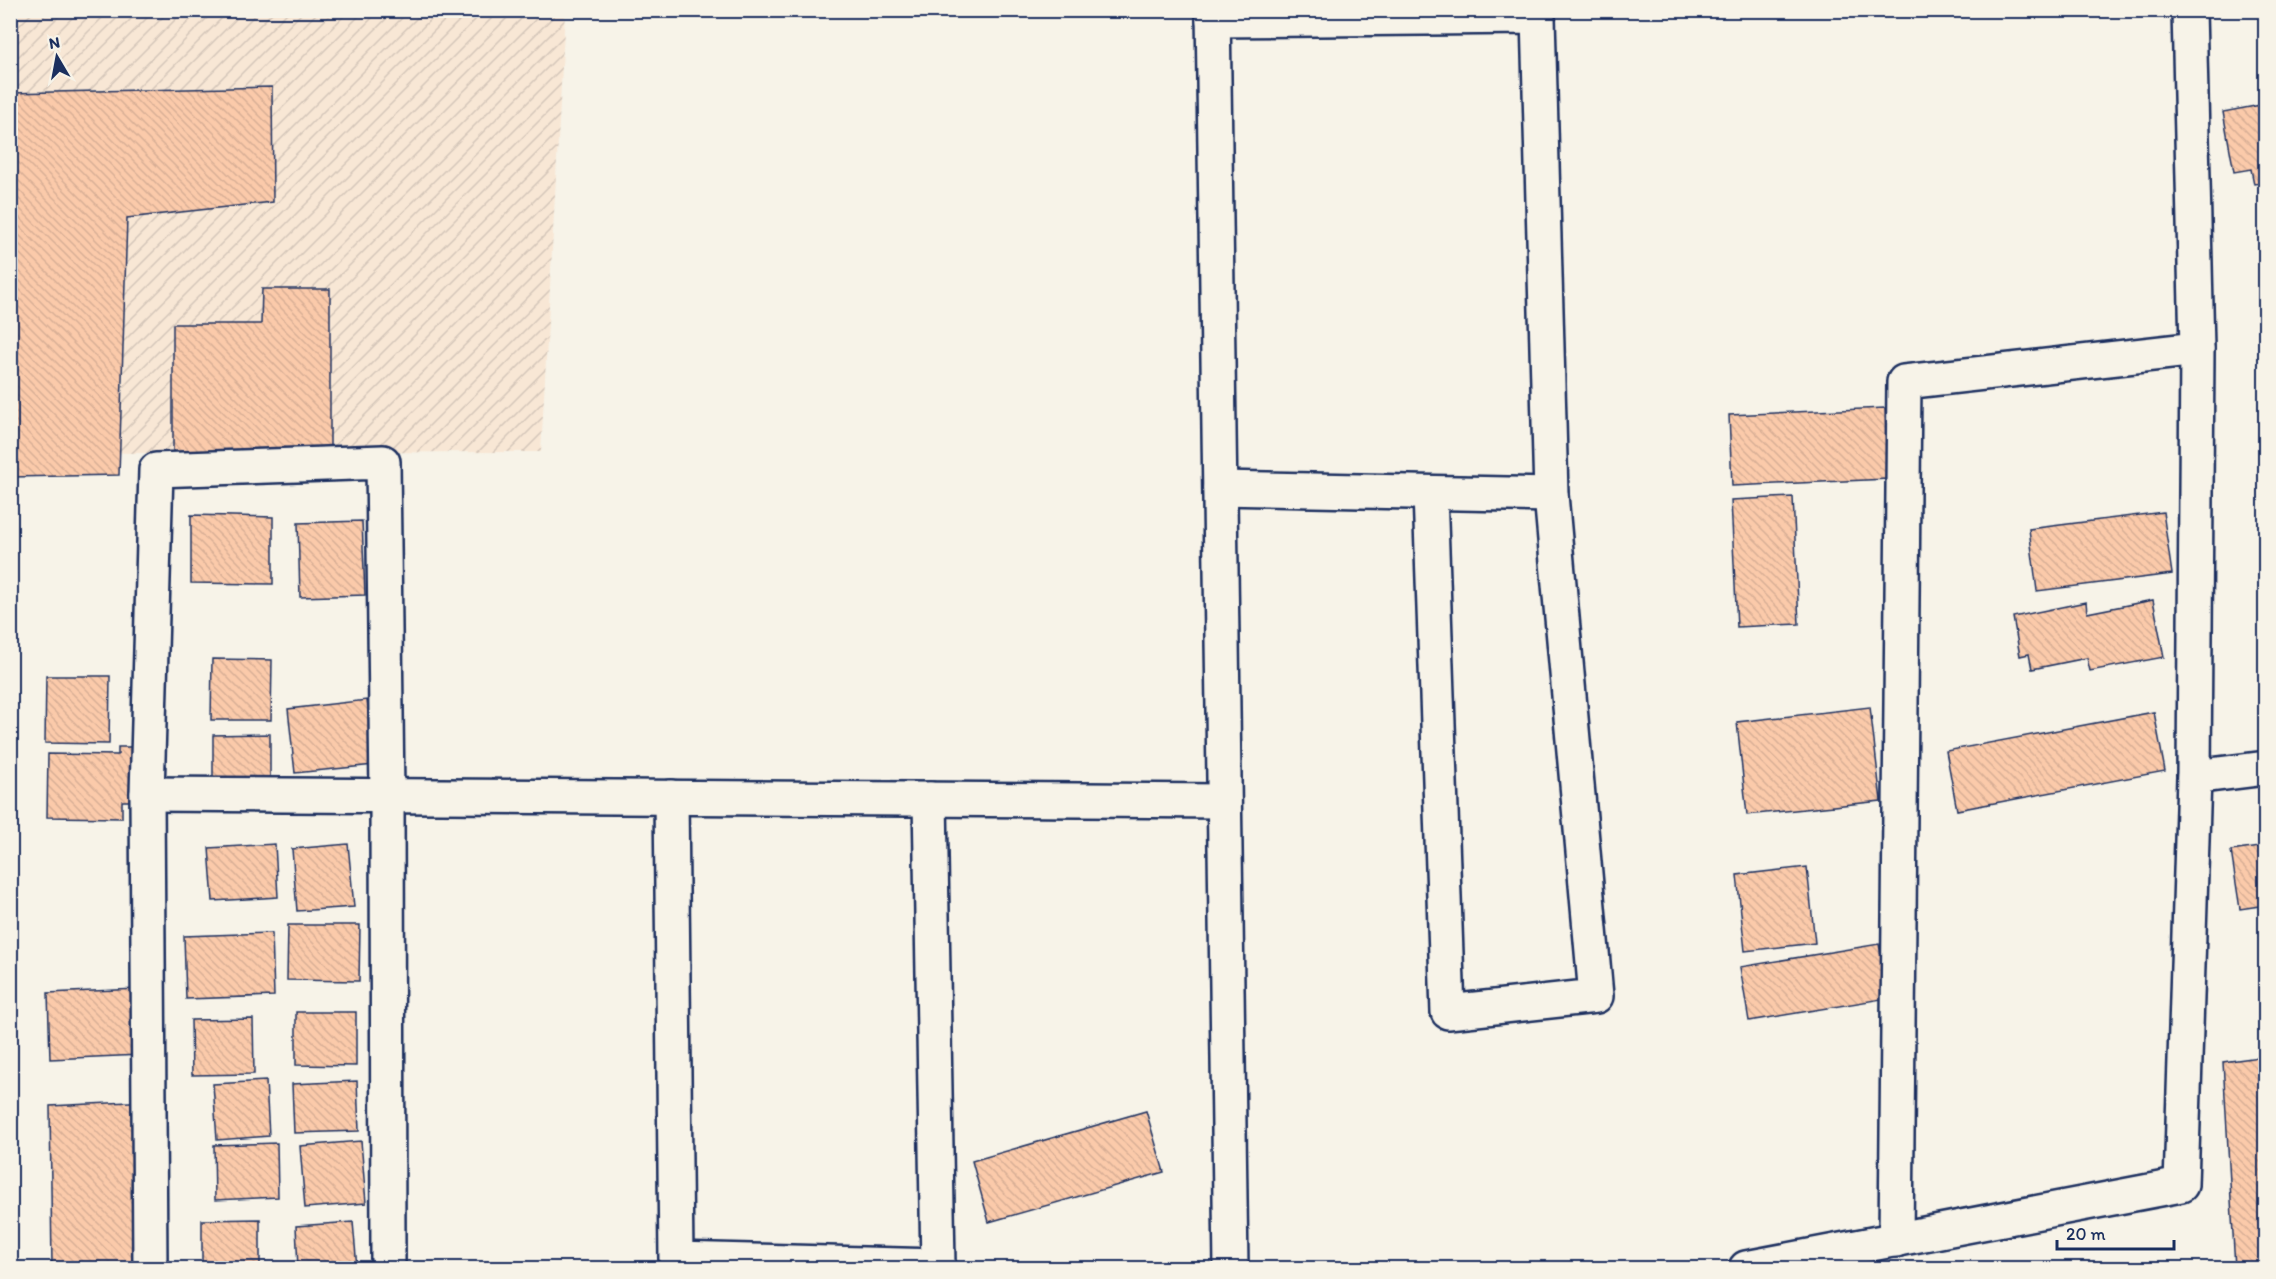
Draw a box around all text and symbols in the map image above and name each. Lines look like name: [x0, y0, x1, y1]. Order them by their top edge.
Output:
north arrow: [27, 27, 87, 87]
text: N: [48, 32, 61, 53]
scale bar: [2057, 1213, 2174, 1251]
text: 20 m: [2066, 1223, 2106, 1245]

